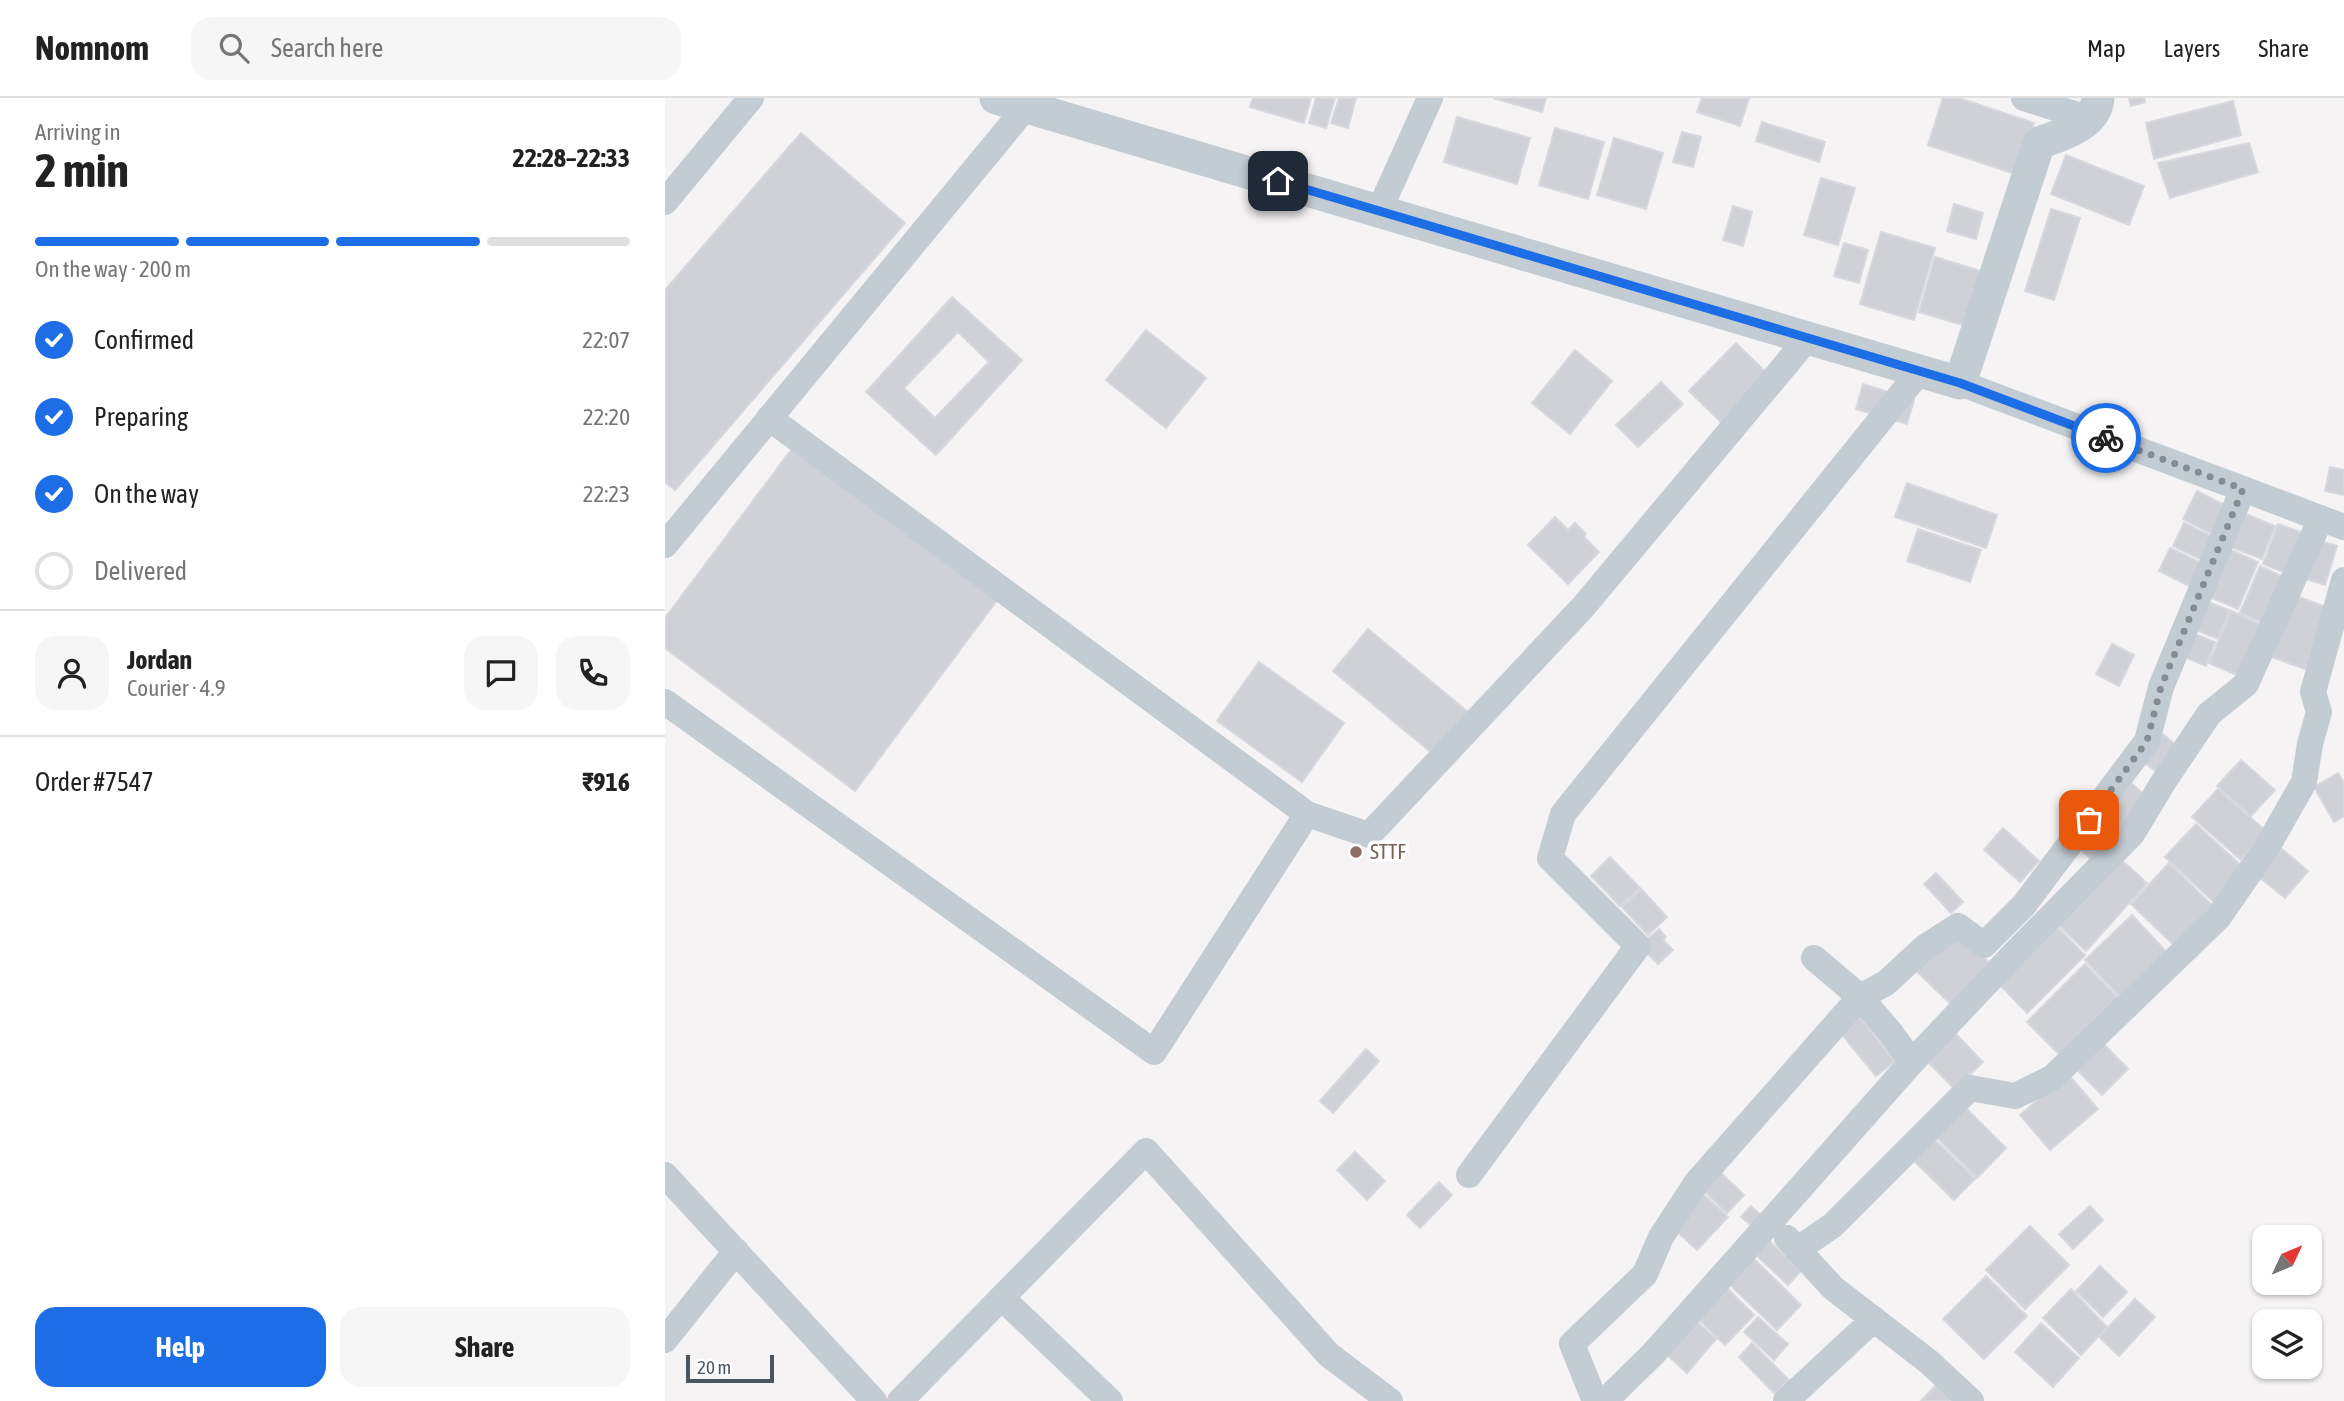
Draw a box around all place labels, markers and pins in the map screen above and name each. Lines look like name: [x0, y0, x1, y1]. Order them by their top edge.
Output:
pin: [1248, 151, 1308, 211]
pin: [2059, 790, 2119, 850]
place label: STTF: [1370, 839, 1406, 863]
marker: STTF: [1348, 844, 1364, 860]

